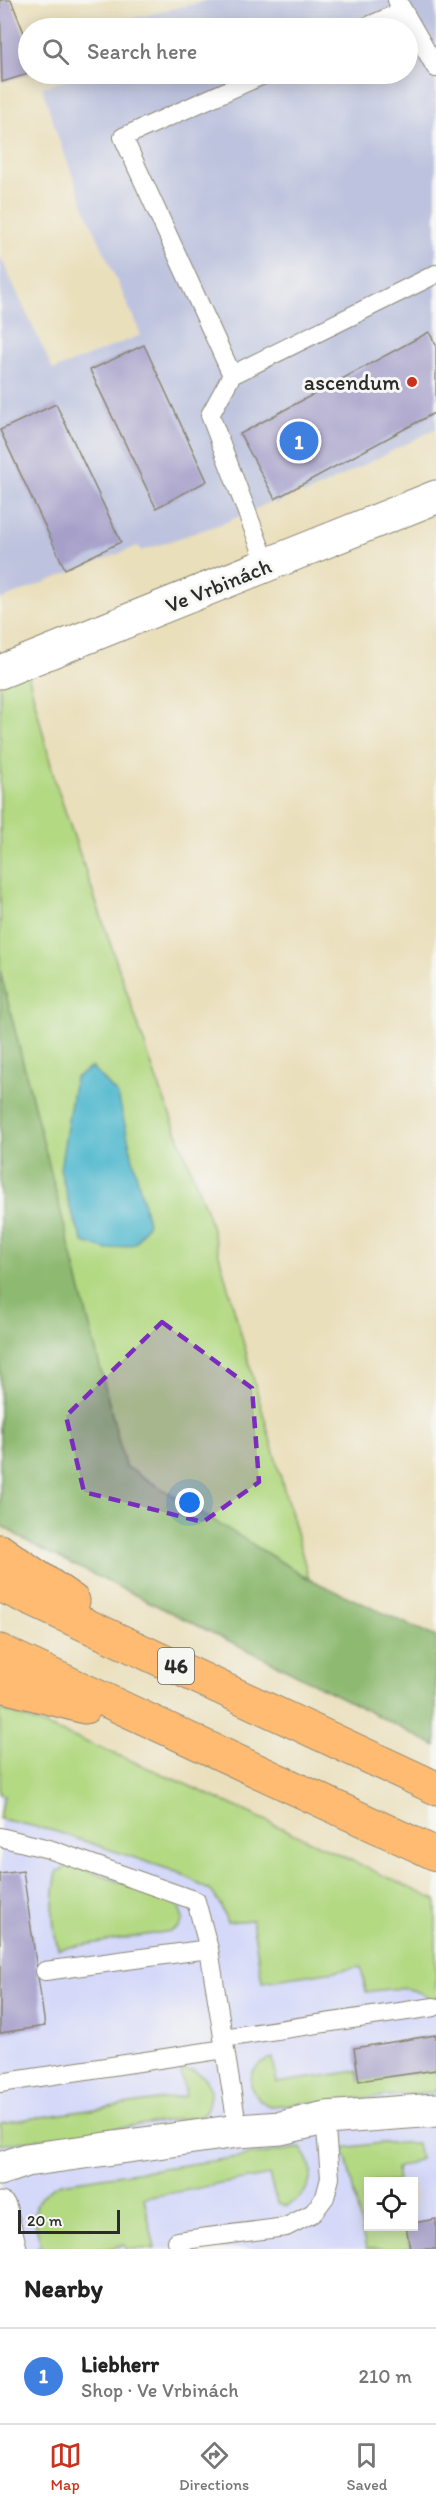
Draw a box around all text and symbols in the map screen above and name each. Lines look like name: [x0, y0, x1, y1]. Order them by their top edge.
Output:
search box: [18, 18, 418, 84]
icon: search: [39, 35, 72, 68]
text: Search here: [87, 38, 197, 65]
place label: ascendum: [304, 369, 400, 396]
marker: ascendum: [405, 375, 419, 389]
pin: 1: [280, 418, 318, 464]
street label: Ve Vrbinách: [161, 552, 275, 619]
your location: [175, 1488, 204, 1517]
road number: 46: [158, 1648, 194, 1684]
map controls: [364, 2177, 418, 2231]
button: locate: [364, 2177, 418, 2231]
scale bar: [18, 2207, 120, 2234]
text: 20 m: [27, 2211, 62, 2230]
text: Nearby: [24, 2272, 103, 2304]
text: Liebherr: [81, 2351, 159, 2378]
text: 1: [39, 2364, 48, 2388]
text: 210 m: [359, 2364, 412, 2388]
text: Shop · Ve Vrbinách: [81, 2378, 239, 2402]
tab: Map: [49, 2439, 82, 2494]
tab: Directions: [179, 2439, 249, 2494]
tab: Saved: [347, 2439, 387, 2494]

